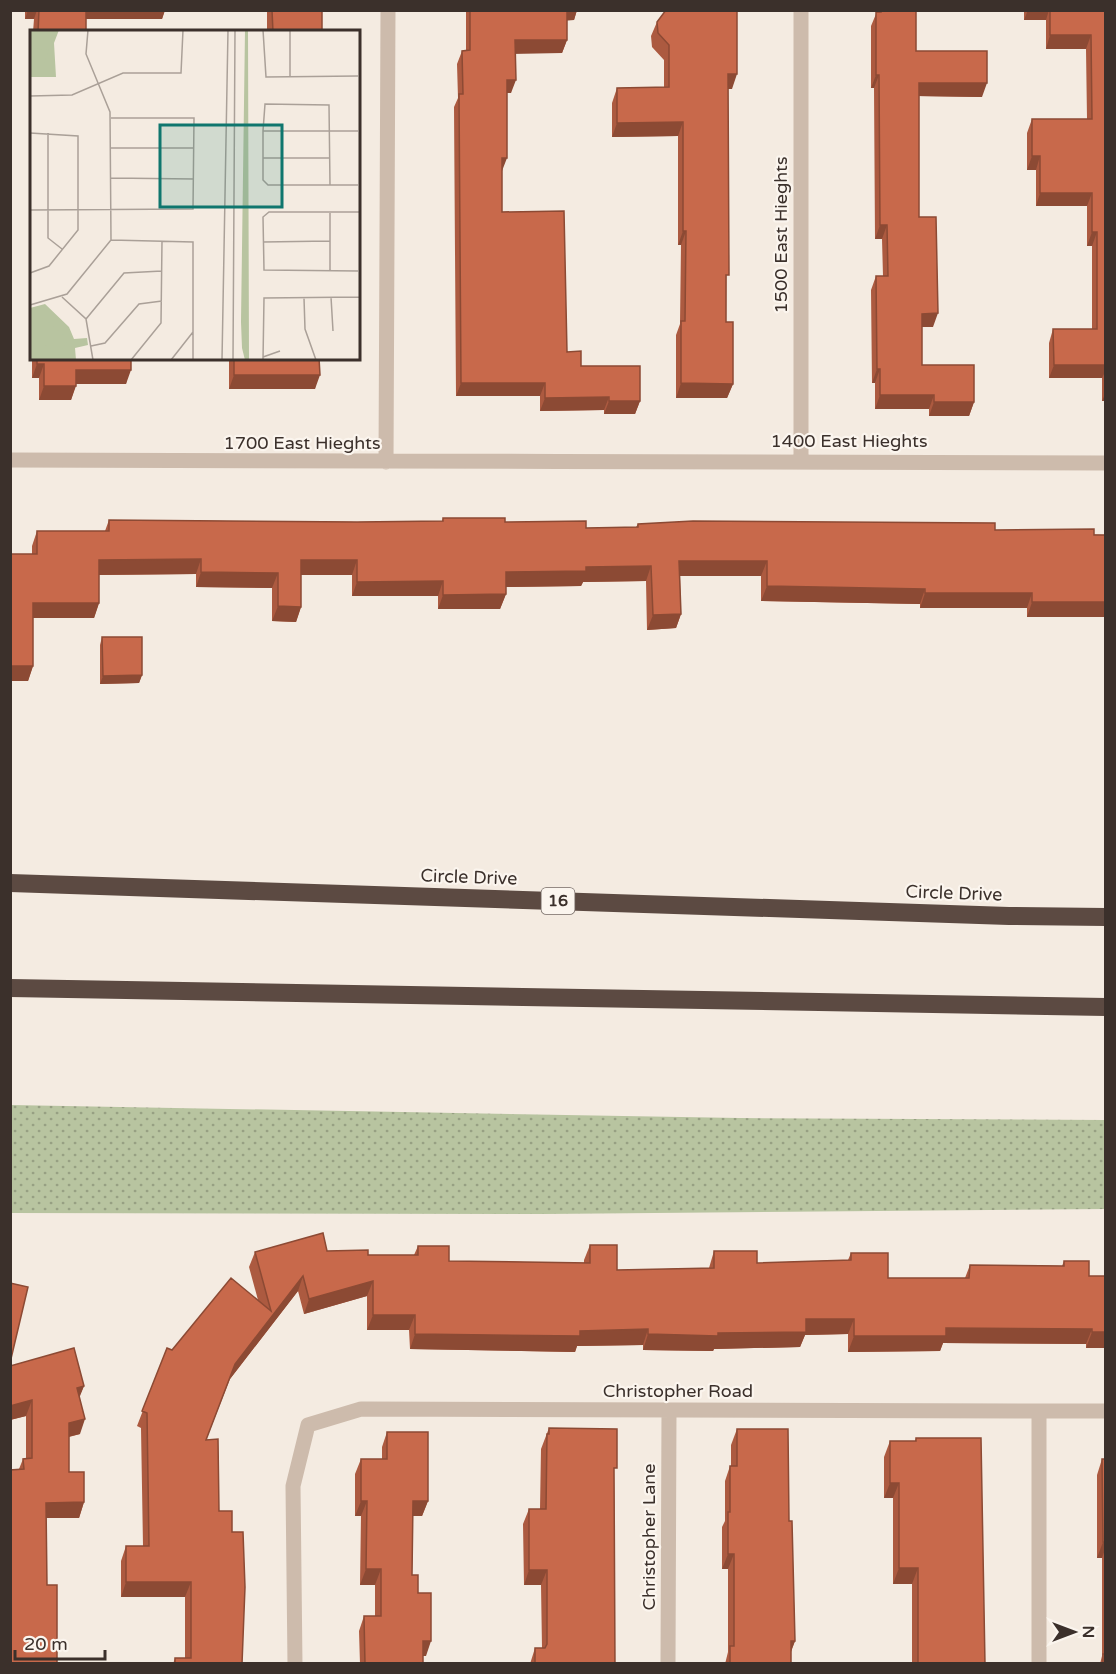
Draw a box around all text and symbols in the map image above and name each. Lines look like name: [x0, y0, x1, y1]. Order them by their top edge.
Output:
inset map: [30, 30, 360, 360]
street label: 1500 East Hieghts: [770, 156, 792, 314]
street label: 1400 East Hieghts: [770, 430, 928, 452]
street label: 1700 East Hieghts: [223, 432, 381, 454]
street label: Circle Drive: [420, 864, 518, 890]
street label: Circle Drive: [905, 880, 1003, 906]
road number: 16: [542, 888, 574, 914]
street label: Christopher Road: [603, 1380, 753, 1402]
street label: Christopher Lane: [638, 1464, 660, 1610]
north arrow: [1044, 1602, 1104, 1662]
scale bar: [15, 1623, 105, 1661]
text: N: [1078, 1626, 1098, 1638]
text: 20 m: [24, 1633, 68, 1655]

